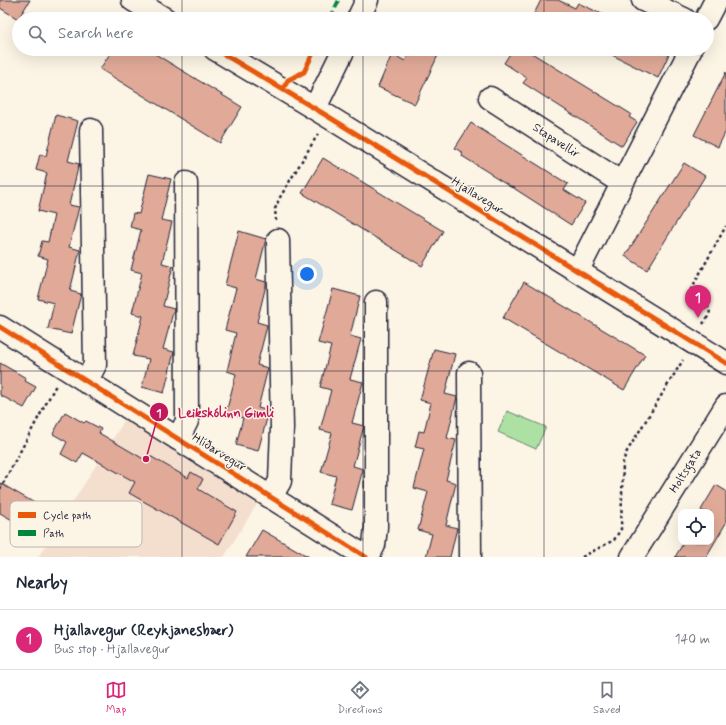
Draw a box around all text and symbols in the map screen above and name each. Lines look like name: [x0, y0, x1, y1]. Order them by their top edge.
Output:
search box: [12, 12, 714, 56]
icon: search: [26, 23, 48, 45]
text: Search here: [58, 24, 134, 44]
street label: Stapavellir: [529, 120, 583, 162]
street label: Hjallavegur: [448, 174, 506, 218]
your location: [297, 264, 317, 284]
pin: 1: [685, 285, 711, 318]
callout: Leikskólinn Gimli: [149, 400, 283, 425]
text: Leikskólinn Gimli: [178, 405, 274, 422]
text: 1: [156, 406, 162, 422]
street label: Hlíðarvegur: [189, 430, 249, 476]
street label: Holtsgata: [666, 446, 707, 497]
legend: [10, 501, 142, 547]
text: Cycle path: [43, 509, 91, 523]
map controls: [678, 509, 714, 545]
button: locate: [678, 509, 714, 545]
text: Path: [43, 527, 64, 541]
text: Nearby: [16, 572, 68, 594]
text: Hjallavegur (Reykjanesbær): [54, 621, 233, 641]
text: 1: [26, 631, 32, 648]
text: 140 m: [675, 631, 710, 648]
text: Bus stop · Hjallavegur: [54, 641, 170, 658]
tab: Map: [105, 679, 127, 717]
tab: Directions: [337, 679, 383, 717]
tab: Saved: [593, 679, 621, 717]

